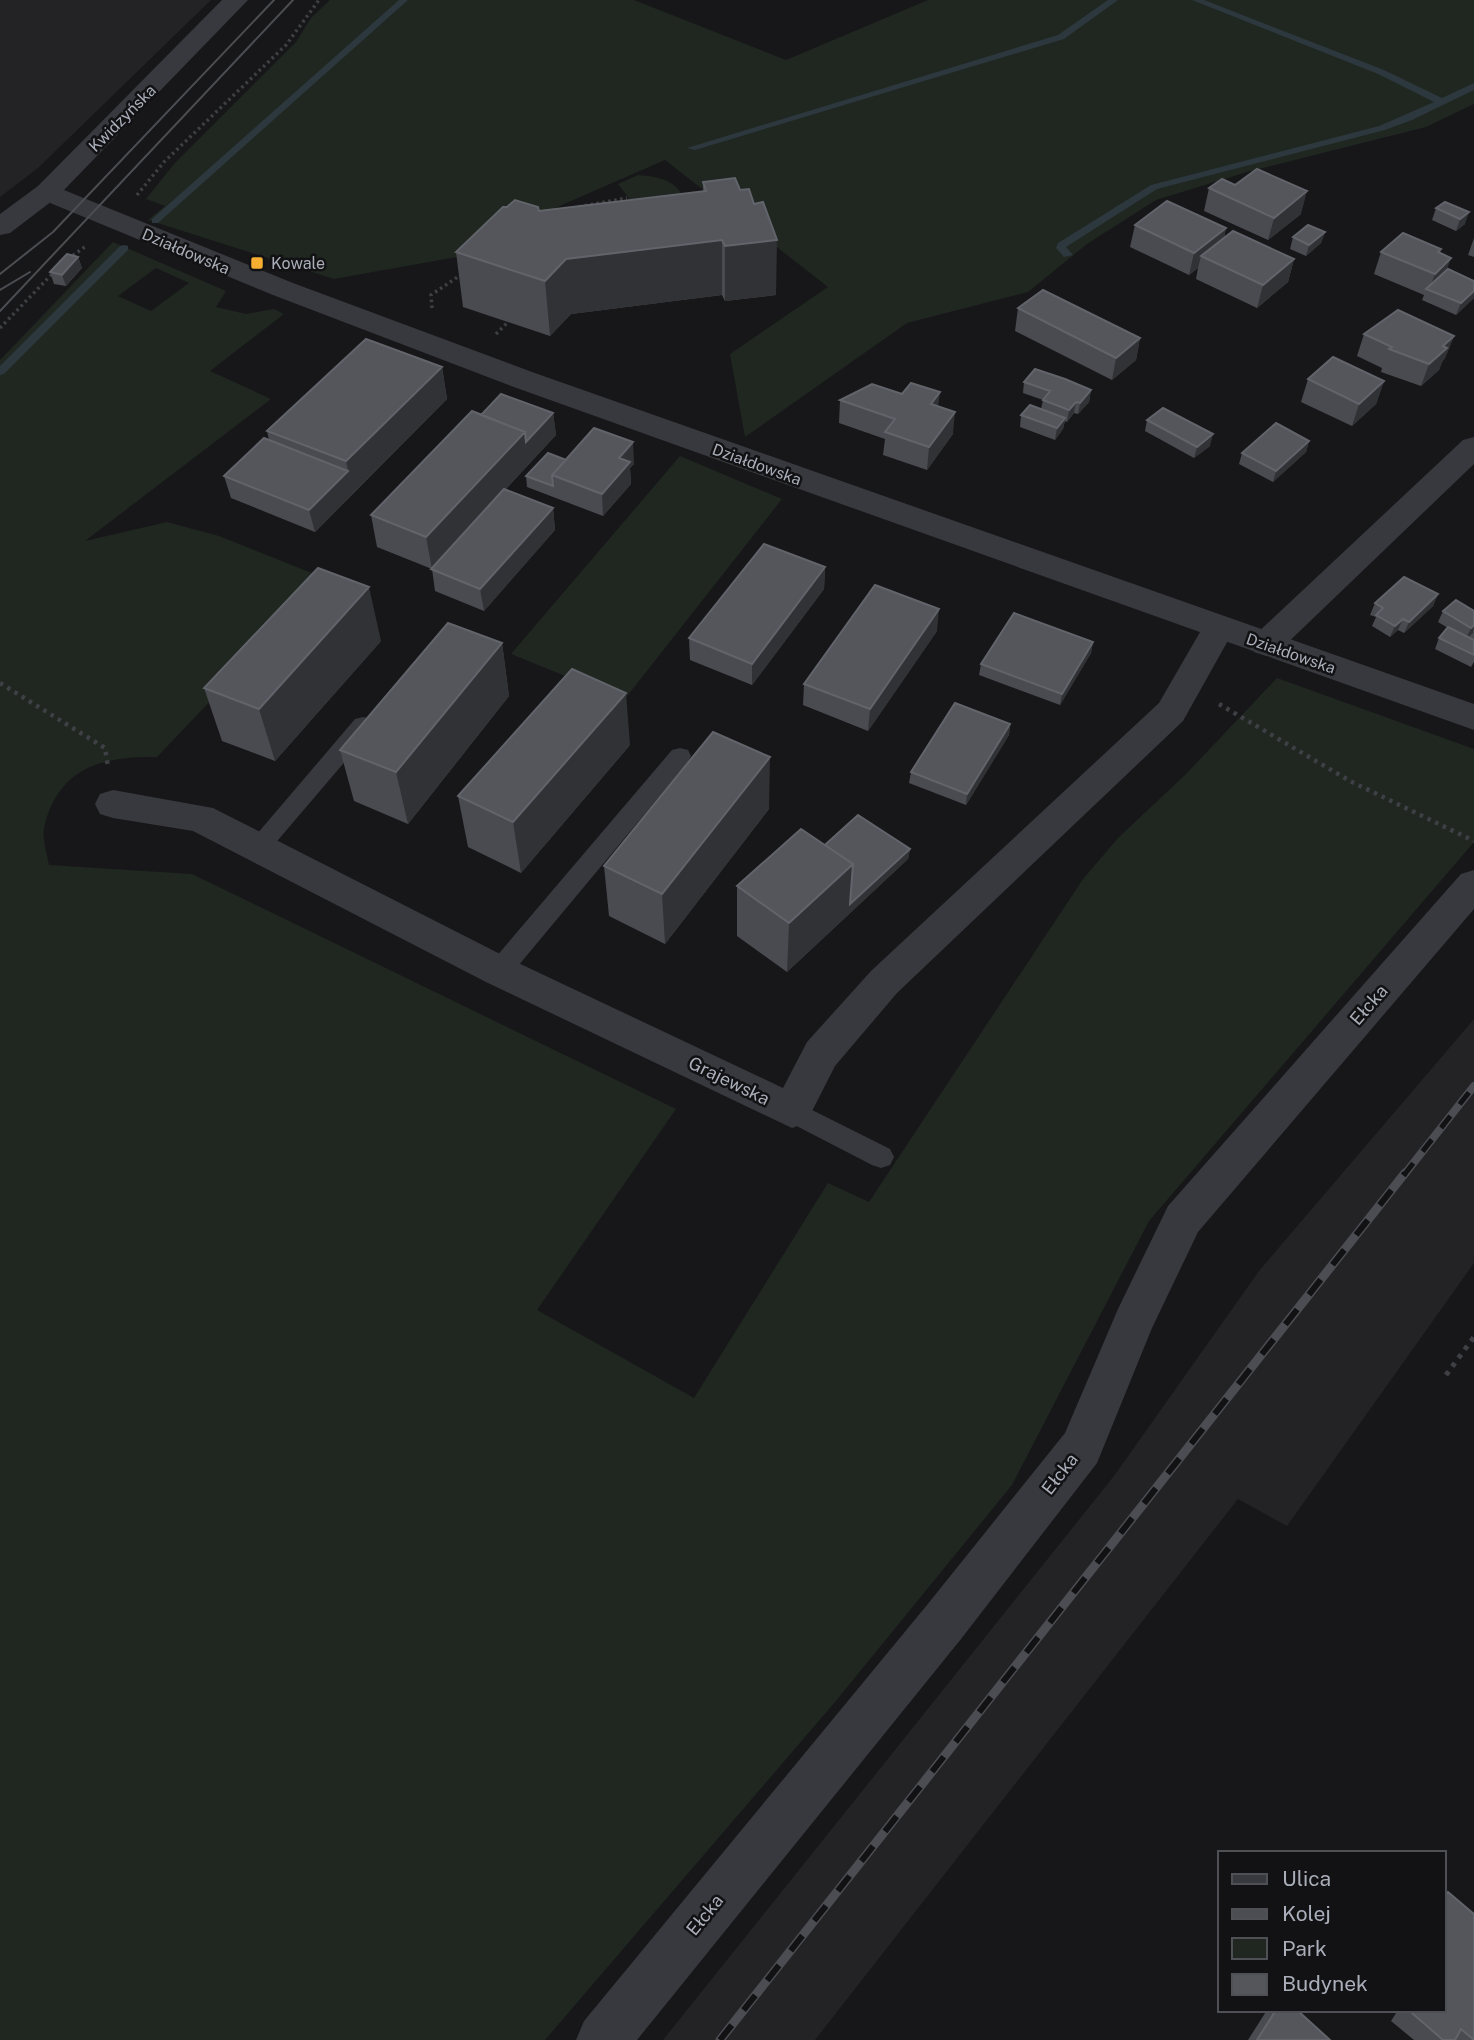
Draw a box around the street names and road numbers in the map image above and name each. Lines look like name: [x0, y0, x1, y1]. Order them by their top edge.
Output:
street label: Kwidzyńska: [85, 81, 160, 156]
street label: Działdowska: [139, 224, 232, 278]
street label: Działdowska: [710, 440, 804, 489]
street label: Działdowska: [1244, 629, 1338, 678]
street label: Ełcka: [1346, 980, 1392, 1029]
street label: Grajewska: [685, 1052, 773, 1109]
street label: Ełcka: [1037, 1449, 1082, 1498]
street label: Ełcka: [682, 1890, 727, 1939]

